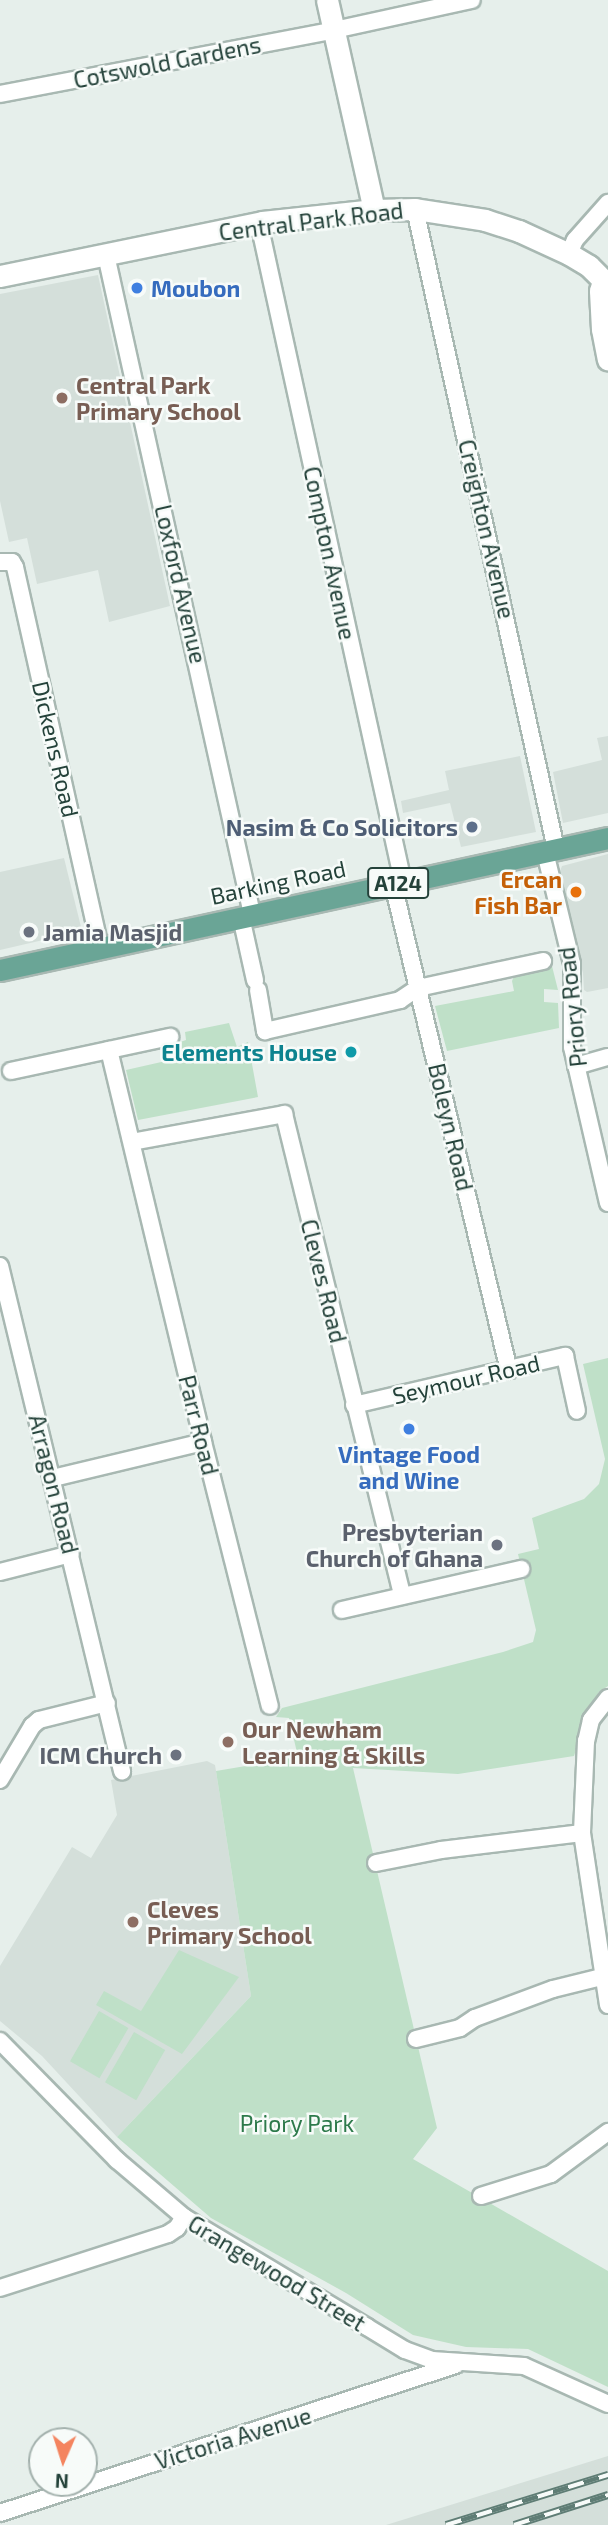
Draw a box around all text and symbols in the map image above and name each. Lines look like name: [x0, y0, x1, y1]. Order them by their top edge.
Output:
street label: Cotswold Gardens: [71, 30, 263, 94]
street label: Central Park Road: [217, 196, 405, 246]
place label: Moubon: [151, 274, 240, 302]
marker: Moubon: [129, 280, 145, 296]
place label: Central Park Primary School: [76, 371, 241, 425]
marker: Central Park Primary School: [54, 390, 70, 406]
street label: Creighton Avenue: [453, 436, 521, 622]
street label: Compton Avenue: [298, 464, 362, 642]
street label: Loxford Avenue: [149, 502, 213, 666]
street label: Dickens Road: [27, 678, 85, 820]
place label: Nasim & Co Solicitors: [226, 813, 458, 841]
marker: Nasim & Co Solicitors: [464, 819, 480, 835]
street label: Barking Road: [208, 854, 348, 910]
place label: Ercan Fish Bar: [474, 865, 562, 919]
road number: A124: [366, 866, 430, 900]
marker: Ercan Fish Bar: [568, 884, 584, 900]
place label: Jamia Masjid: [43, 918, 182, 946]
marker: Jamia Masjid: [21, 924, 37, 940]
street label: Priory Road: [552, 945, 592, 1069]
place label: Elements House: [161, 1038, 337, 1066]
marker: Elements House: [343, 1044, 359, 1060]
street label: Boleyn Road: [423, 1061, 479, 1193]
street label: Cleves Road: [295, 1216, 353, 1346]
street label: Seymour Road: [389, 1349, 543, 1409]
street label: Parr Road: [173, 1372, 225, 1478]
street label: Arragon Road: [23, 1411, 85, 1557]
marker: Vintage Food and Wine: [401, 1421, 417, 1437]
place label: Vintage Food and Wine: [338, 1440, 480, 1494]
place label: Presbyterian Church of Ghana: [305, 1518, 483, 1572]
marker: Presbyterian Church of Ghana: [489, 1537, 505, 1553]
place label: Our Newham Learning & Skills: [242, 1715, 425, 1769]
marker: Our Newham Learning & Skills: [220, 1734, 236, 1750]
place label: ICM Church: [40, 1741, 162, 1769]
marker: ICM Church: [168, 1747, 184, 1763]
place label: Cleves Primary School: [147, 1895, 312, 1949]
marker: Cleves Primary School: [125, 1914, 141, 1930]
park label: Priory Park: [239, 2109, 355, 2137]
street label: Grangewood Street: [183, 2209, 371, 2337]
street label: Victoria Avenue: [151, 2401, 315, 2475]
north arrow: [28, 2427, 98, 2497]
text: N: [55, 2470, 69, 2493]

